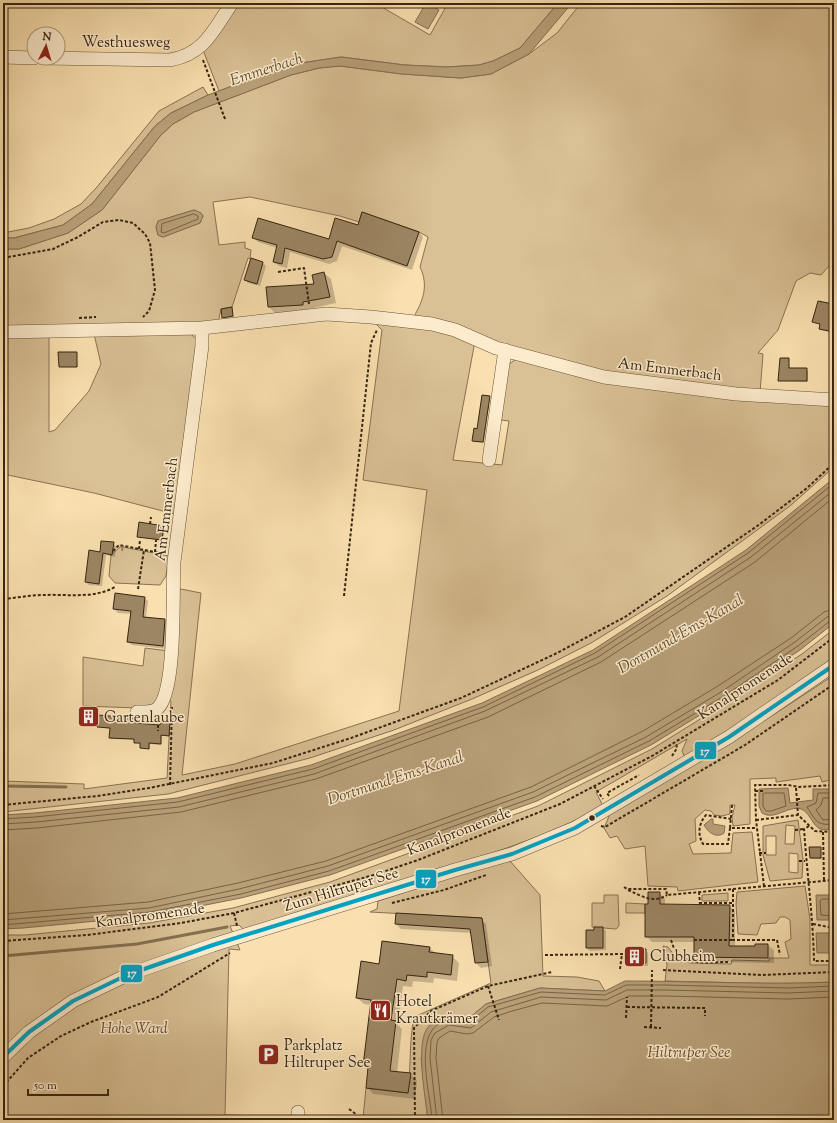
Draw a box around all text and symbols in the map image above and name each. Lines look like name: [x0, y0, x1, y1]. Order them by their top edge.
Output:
north arrow: [26, 26, 66, 66]
text: N: [41, 29, 52, 45]
street label: Westhuesweg: [82, 33, 170, 54]
water label: Emmerbach: [227, 48, 307, 93]
street label: Am Emmerbach: [617, 354, 723, 387]
street label: Am Emmerbach: [151, 456, 184, 562]
water label: Dortmund-Ems-Kanal: [614, 590, 748, 681]
street label: Kanalpromenade: [694, 649, 798, 726]
building icon: Gartenlaube: [75, 704, 101, 730]
place label: Gartenlaube: [104, 708, 184, 729]
line badge: 17: [694, 741, 717, 760]
text: 17: [699, 744, 710, 760]
water label: Dortmund-Ems-Kanal: [325, 747, 467, 812]
street label: Kanalpromenade: [404, 803, 515, 862]
unlabelled marker: [587, 813, 597, 823]
street label: Zum Hiltruper See: [281, 863, 402, 918]
line badge: 17: [415, 869, 437, 889]
text: 17: [420, 872, 431, 888]
street label: Kanalpromenade: [94, 898, 206, 935]
building icon: Clubheim: [622, 943, 648, 969]
place label: Clubheim: [650, 947, 716, 968]
line badge: 17: [120, 964, 143, 983]
text: 17: [126, 966, 137, 982]
place label: Hotel Krautkrämer: [396, 992, 478, 1030]
restaurant icon: Hotel Krautkrämer: [368, 997, 394, 1023]
park label: Hohe Ward: [100, 1019, 168, 1040]
place label: Parkplatz Hiltruper See: [284, 1036, 371, 1074]
parking icon: Parkplatz Hiltruper See: [256, 1041, 282, 1067]
water label: Hiltruper See: [647, 1042, 731, 1065]
scale bar: [28, 1071, 108, 1097]
text: 50 m: [33, 1077, 57, 1095]

